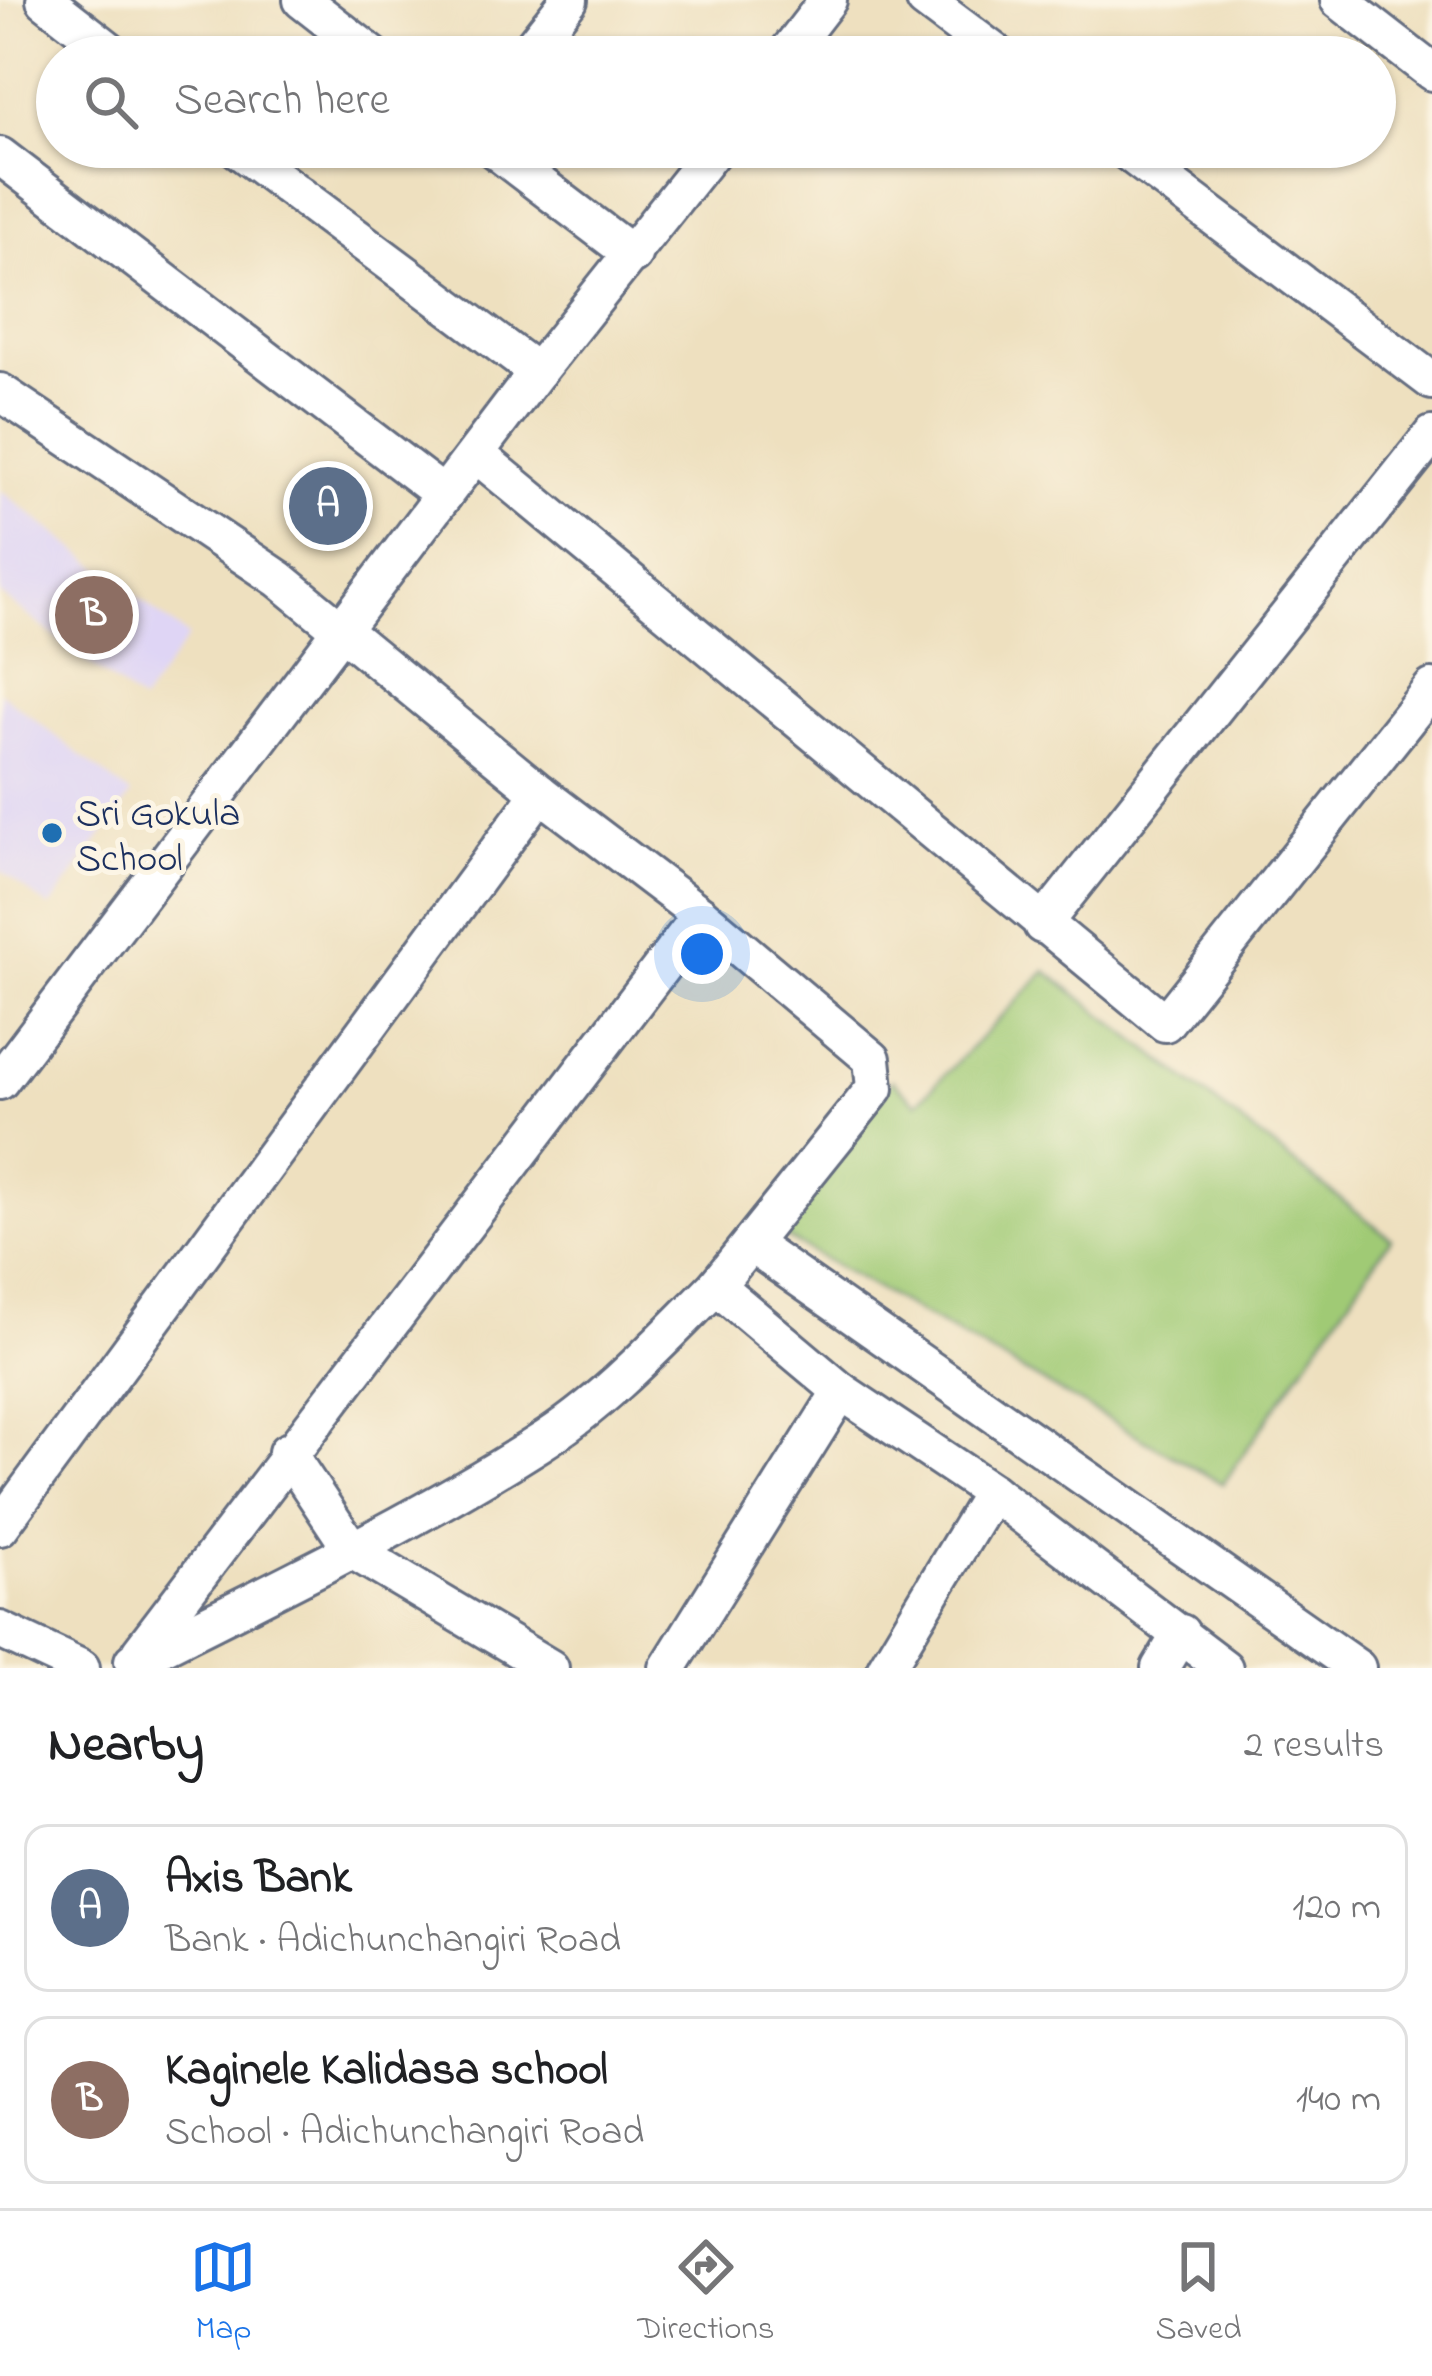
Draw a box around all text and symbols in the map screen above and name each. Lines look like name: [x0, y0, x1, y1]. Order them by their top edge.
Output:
search box: [36, 36, 1396, 168]
icon: search: [78, 69, 144, 135]
text: Search here: [174, 69, 390, 135]
pin: A: [289, 461, 367, 551]
pin: B: [55, 570, 133, 660]
place label: Sri Gokula School: [76, 787, 240, 889]
marker: Sri Gokula School: [39, 820, 65, 846]
your location: [672, 924, 732, 984]
text: Nearby: [48, 1709, 204, 1784]
text: 2 results: [1244, 1718, 1384, 1775]
text: Axis Bank: [165, 1847, 352, 1913]
text: A: [78, 1880, 102, 1937]
text: 120 m: [1292, 1880, 1381, 1937]
text: Bank · Adichunchangiri Road: [165, 1913, 621, 1970]
text: Kaginele Kalidasa school: [165, 2039, 608, 2105]
text: B: [77, 2072, 103, 2129]
text: 140 m: [1296, 2072, 1381, 2129]
text: School · Adichunchangiri Road: [165, 2105, 644, 2162]
tab: Map: [190, 2234, 256, 2354]
tab: Directions: [637, 2234, 775, 2354]
tab: Saved: [1155, 2234, 1242, 2354]

